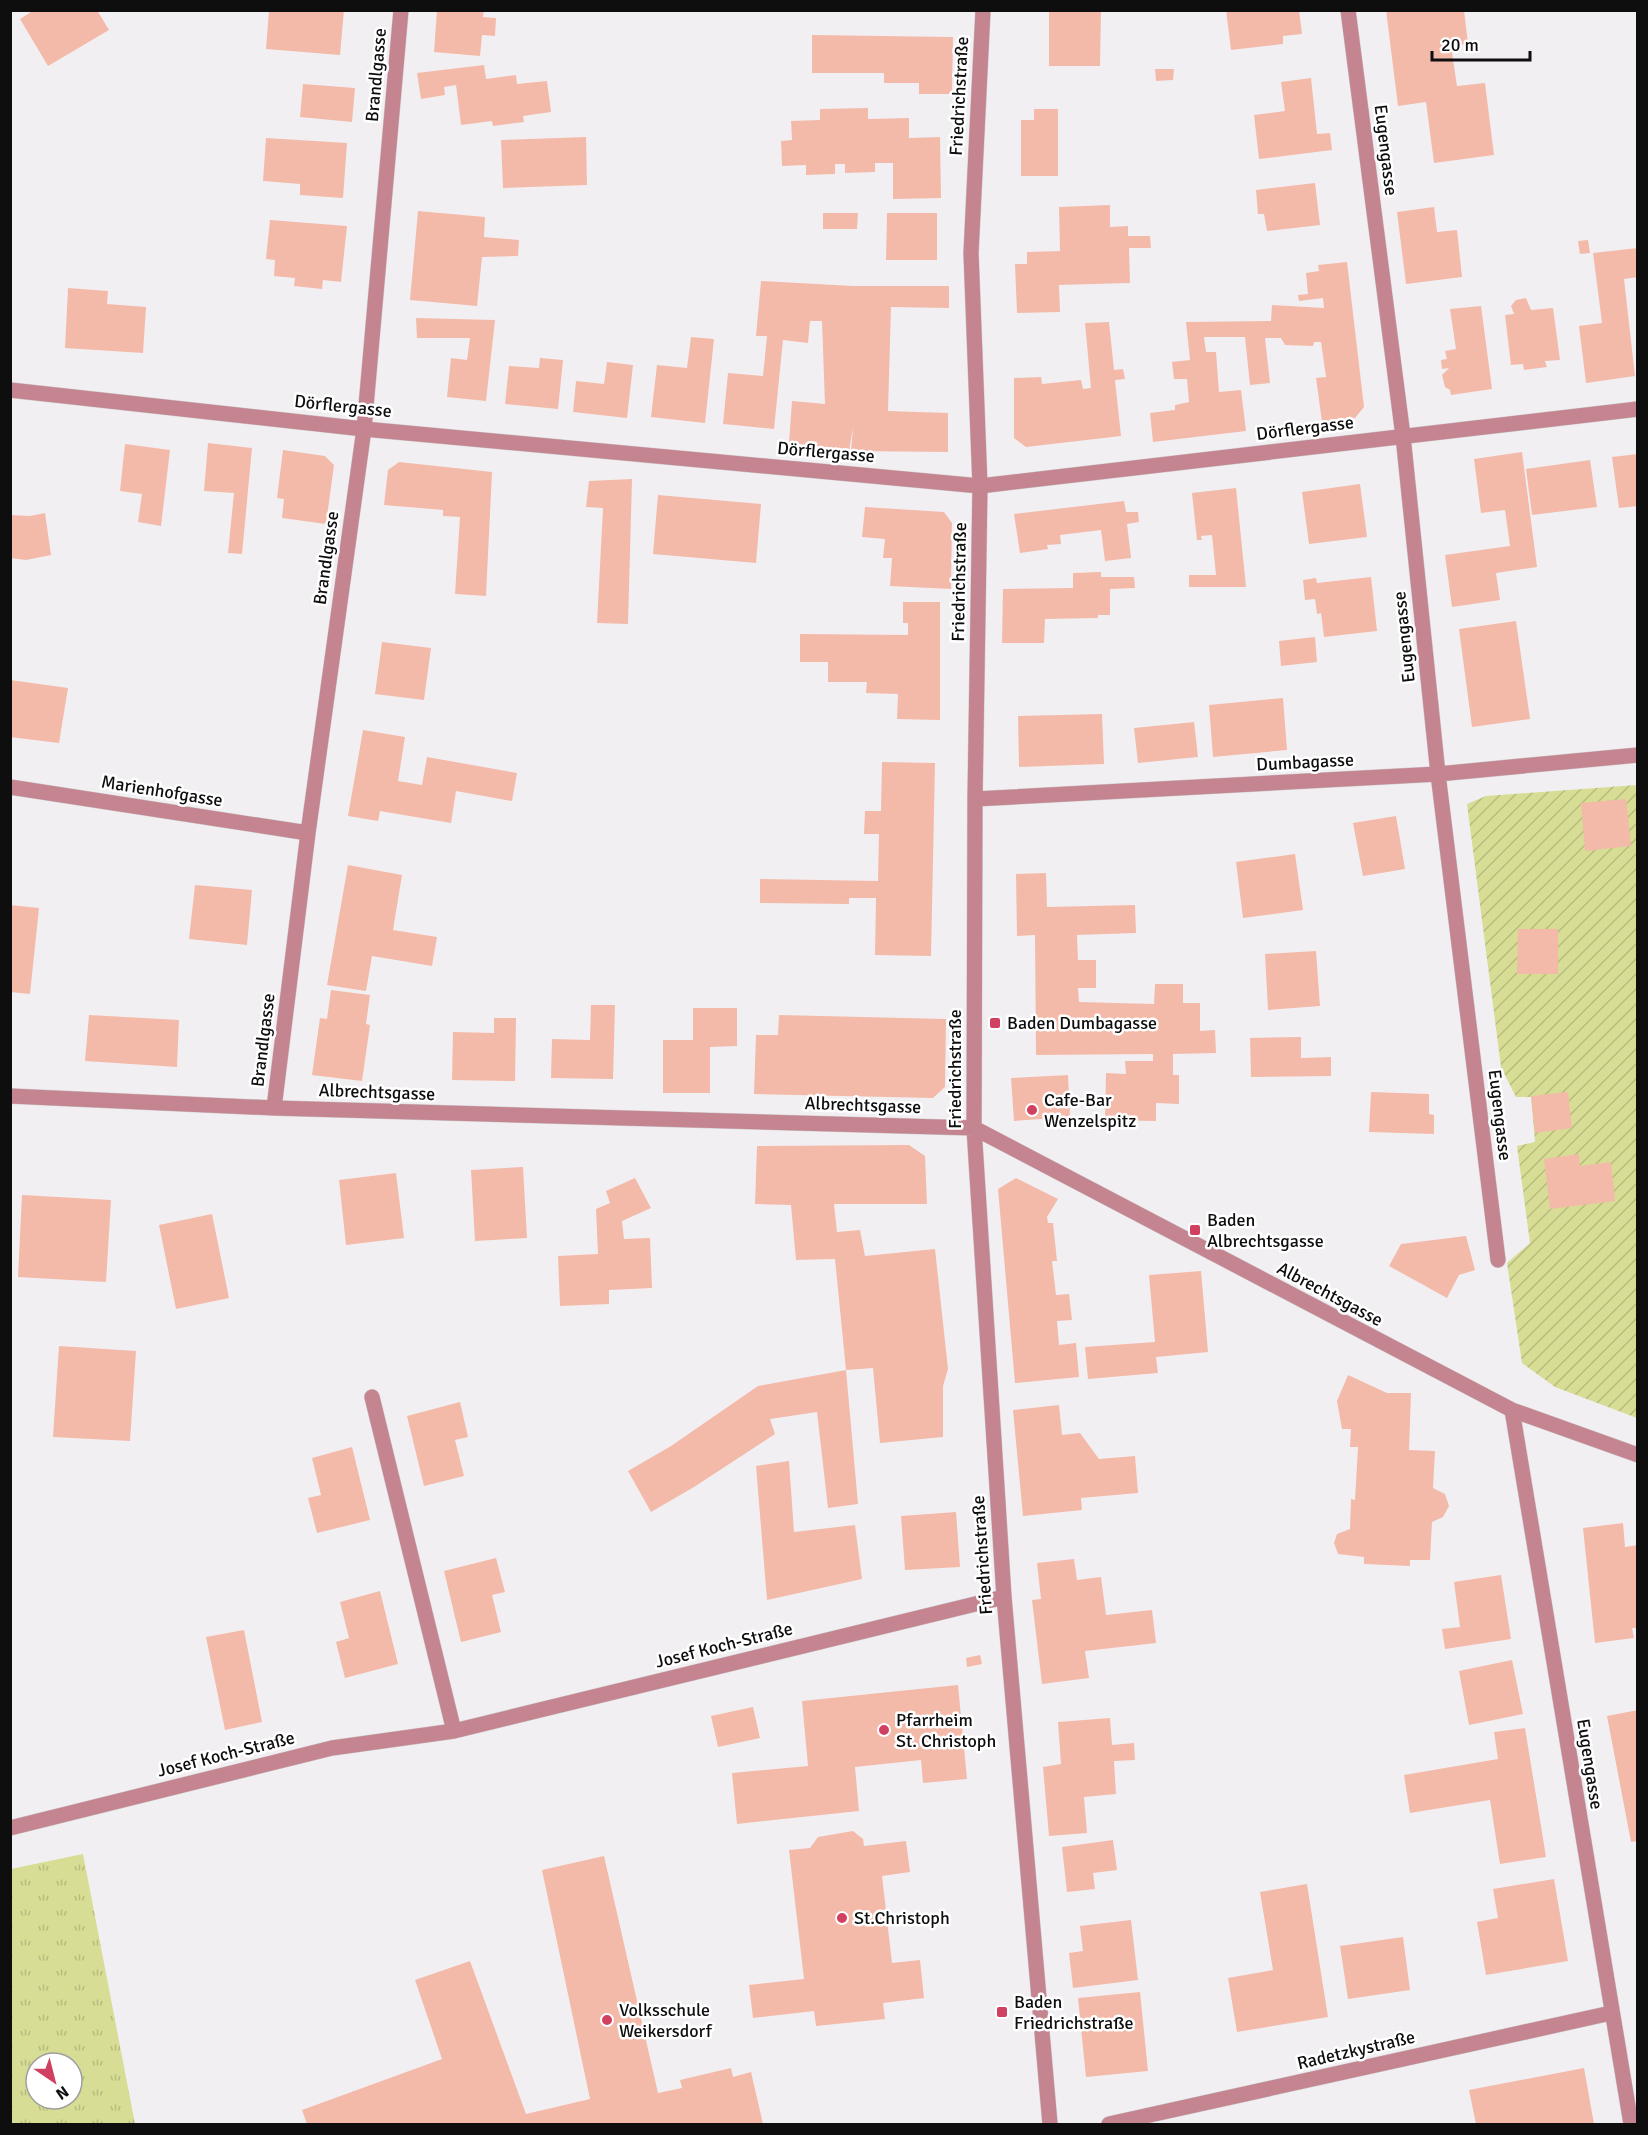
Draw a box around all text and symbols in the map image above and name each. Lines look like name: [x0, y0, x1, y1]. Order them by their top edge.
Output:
scale bar: [1432, 24, 1530, 62]
street label: Brandlgasse: [361, 27, 391, 123]
text: 20 m: [1441, 34, 1479, 56]
street label: Friedrichstraße: [945, 36, 973, 156]
street label: Eugengasse: [1370, 103, 1402, 197]
street label: Dörflergasse: [293, 390, 393, 422]
street label: Dörflergasse: [1255, 411, 1355, 445]
street label: Dörflergasse: [776, 437, 876, 467]
street label: Brandlgasse: [309, 510, 343, 606]
street label: Friedrichstraße: [947, 522, 971, 642]
street label: Eugengasse: [1388, 590, 1420, 684]
street label: Dumbagasse: [1256, 748, 1354, 776]
street label: Marienhofgasse: [100, 771, 224, 811]
street label: Brandlgasse: [246, 992, 280, 1088]
street label: Friedrichstraße: [944, 1009, 966, 1129]
place label: Baden Dumbagasse: [1007, 1012, 1157, 1034]
marker: Baden Dumbagasse: [988, 1016, 1002, 1030]
street label: Eugengasse: [1484, 1068, 1516, 1162]
street label: Albrechtsgasse: [318, 1079, 436, 1105]
place label: Cafe-Bar Wenzelspitz: [1044, 1089, 1136, 1132]
street label: Albrechtsgasse: [804, 1092, 922, 1118]
marker: Cafe-Bar Wenzelspitz: [1025, 1103, 1039, 1117]
place label: Baden Albrechtsgasse: [1207, 1209, 1324, 1252]
marker: Baden Albrechtsgasse: [1188, 1223, 1202, 1237]
street label: Albrechtsgasse: [1273, 1257, 1387, 1331]
street label: Friedrichstraße: [967, 1495, 997, 1615]
street label: Josef Koch-Straße: [653, 1617, 795, 1673]
place label: Pfarrheim St. Christoph: [896, 1709, 996, 1752]
street label: Eugengasse: [1572, 1717, 1608, 1811]
marker: Pfarrheim St. Christoph: [877, 1723, 891, 1737]
street label: Josef Koch-Straße: [155, 1726, 297, 1782]
place label: St.Christoph: [854, 1907, 950, 1929]
marker: St.Christoph: [835, 1911, 849, 1925]
place label: Baden Friedrichstraße: [1014, 1991, 1134, 2034]
place label: Volksschule Weikersdorf: [619, 1999, 713, 2042]
marker: Baden Friedrichstraße: [995, 2005, 1009, 2019]
marker: Volksschule Weikersdorf: [600, 2013, 614, 2027]
street label: Radetzkystraße: [1295, 2026, 1417, 2074]
north arrow: [24, 2051, 84, 2111]
text: N: [52, 2081, 72, 2104]

